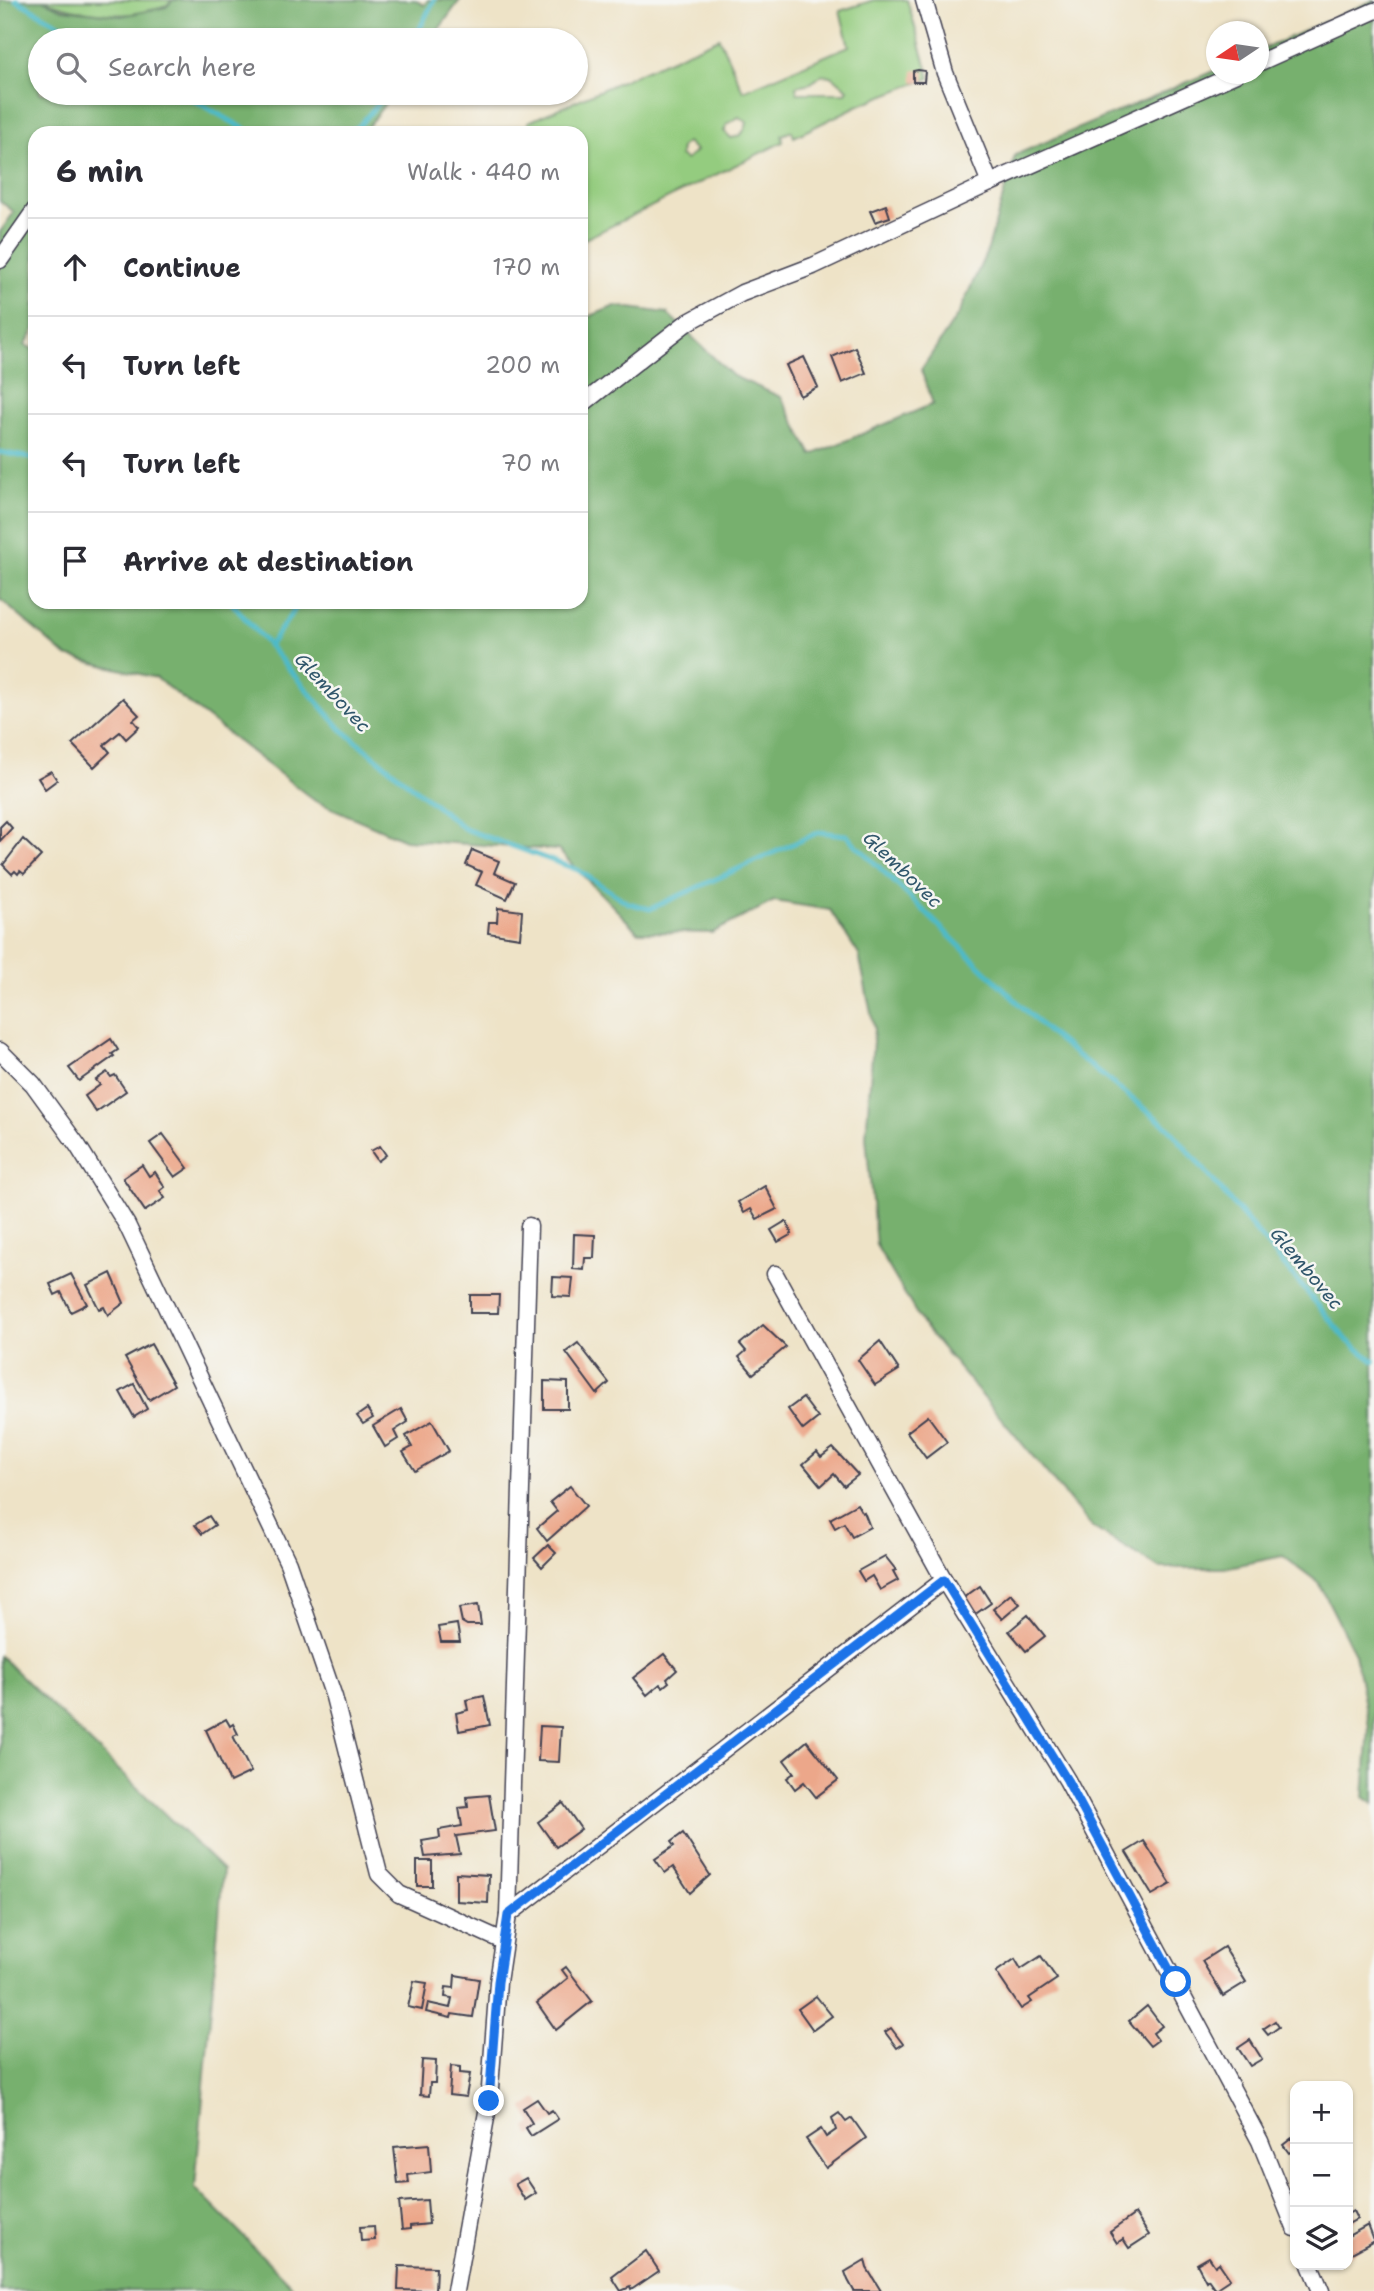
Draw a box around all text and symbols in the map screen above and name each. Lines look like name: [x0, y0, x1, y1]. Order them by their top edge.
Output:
north arrow: [1206, 21, 1269, 84]
search box: [28, 28, 588, 105]
icon: search: [52, 48, 90, 86]
text: Search here: [108, 49, 257, 84]
text: 6 min: [56, 151, 143, 192]
text: Walk · 440 m: [407, 157, 560, 187]
icon: ahead: [56, 248, 94, 286]
text: Continue: [123, 250, 241, 285]
text: 170 m: [492, 252, 560, 282]
icon: left: [56, 346, 94, 384]
text: Turn left: [123, 348, 240, 383]
text: 200 m: [485, 350, 560, 380]
icon: left: [56, 444, 94, 482]
text: Turn left: [123, 446, 240, 481]
text: 70 m: [501, 448, 560, 478]
icon: arrive: [56, 542, 94, 580]
text: Arrive at destination: [123, 544, 413, 579]
water label: Glembovec: [289, 647, 376, 738]
water label: Glembovec: [858, 826, 947, 913]
water label: Glembovec: [1265, 1222, 1348, 1315]
route start: [1160, 1966, 1191, 1997]
map controls: [1290, 2081, 1353, 2270]
button: +: [1290, 2081, 1353, 2144]
route end: [473, 2085, 504, 2116]
button: −: [1290, 2144, 1353, 2207]
button: layers: [1290, 2207, 1353, 2270]

